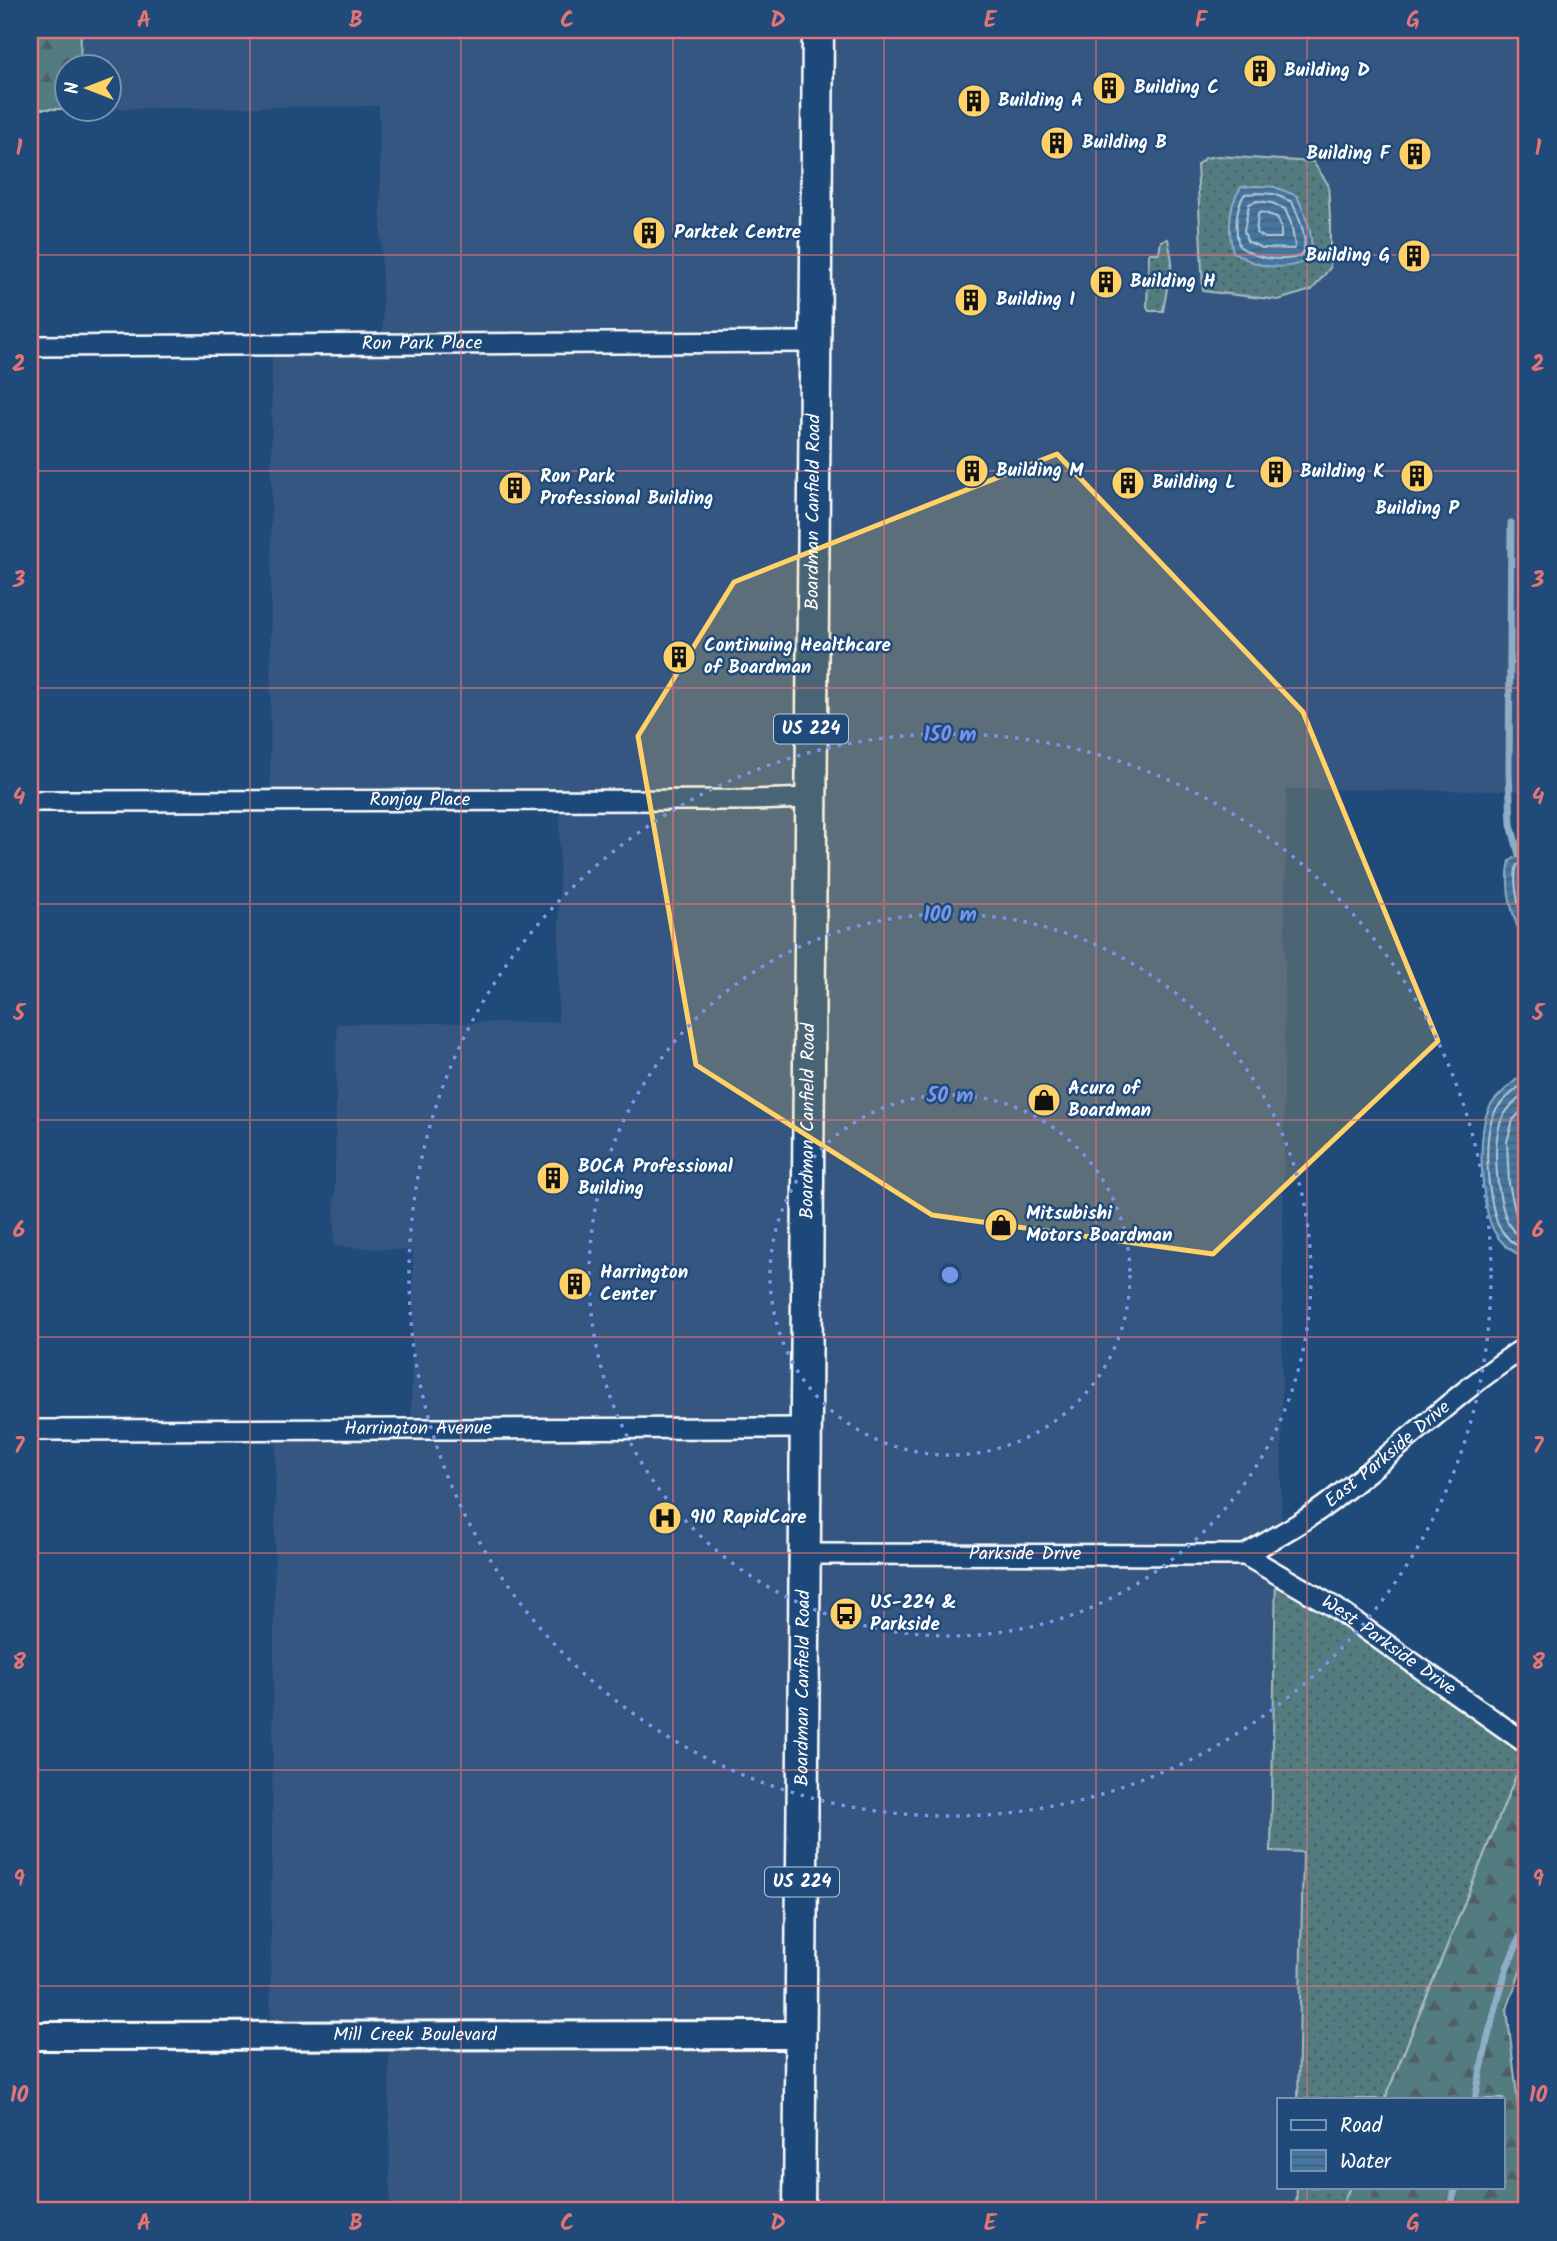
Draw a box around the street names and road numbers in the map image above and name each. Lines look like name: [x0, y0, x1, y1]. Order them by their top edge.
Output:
street label: Ron Park Place: [362, 329, 483, 359]
street label: Boardman Canfield Road: [798, 413, 830, 610]
road number: US 224: [774, 714, 848, 744]
street label: Ronjoy Place: [370, 785, 471, 816]
street label: Boardman Canfield Road: [793, 1022, 824, 1219]
street label: East Parkside Drive: [1318, 1393, 1458, 1516]
street label: Harrington Avenue: [344, 1414, 492, 1444]
street label: Parkside Drive: [969, 1539, 1082, 1570]
street label: West Parkside Drive: [1316, 1588, 1462, 1704]
street label: Boardman Canfield Road: [788, 1589, 819, 1786]
road number: US 224: [765, 1868, 839, 1896]
street label: Mill Creek Boulevard: [333, 2020, 497, 2051]

